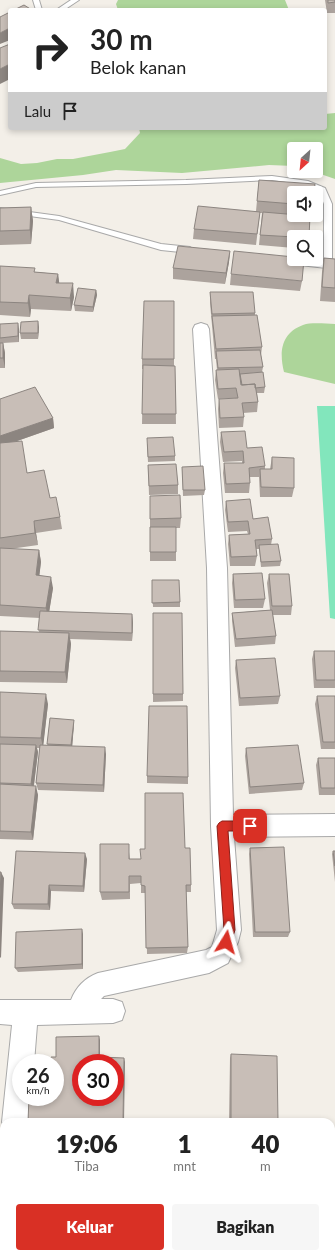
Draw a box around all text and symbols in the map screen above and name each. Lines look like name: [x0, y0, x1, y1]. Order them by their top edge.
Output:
text: 30 m: [90, 22, 153, 56]
icon: right: [24, 24, 76, 76]
text: Belok kanan: [90, 56, 186, 78]
icon: arrive: [59, 100, 81, 122]
text: Lalu: [24, 102, 51, 120]
north arrow: [287, 142, 323, 178]
map controls: [287, 142, 323, 266]
button: sound: [287, 186, 323, 222]
button: search: [287, 230, 323, 266]
pin: [233, 809, 267, 843]
icon: arrive: [239, 815, 261, 837]
position arrow: [205, 921, 247, 963]
speed limit sign: 30: [72, 1054, 124, 1106]
text: 26: [26, 1063, 50, 1087]
text: km/h: [26, 1084, 50, 1096]
text: 19:06: [56, 1129, 118, 1158]
text: 1: [178, 1129, 192, 1158]
text: 40: [252, 1129, 279, 1158]
text: Tiba: [74, 1158, 99, 1174]
text: mnt: [173, 1158, 196, 1174]
text: m: [260, 1158, 271, 1174]
button: Keluar: [16, 1204, 164, 1250]
button: Bagikan: [172, 1204, 319, 1250]

